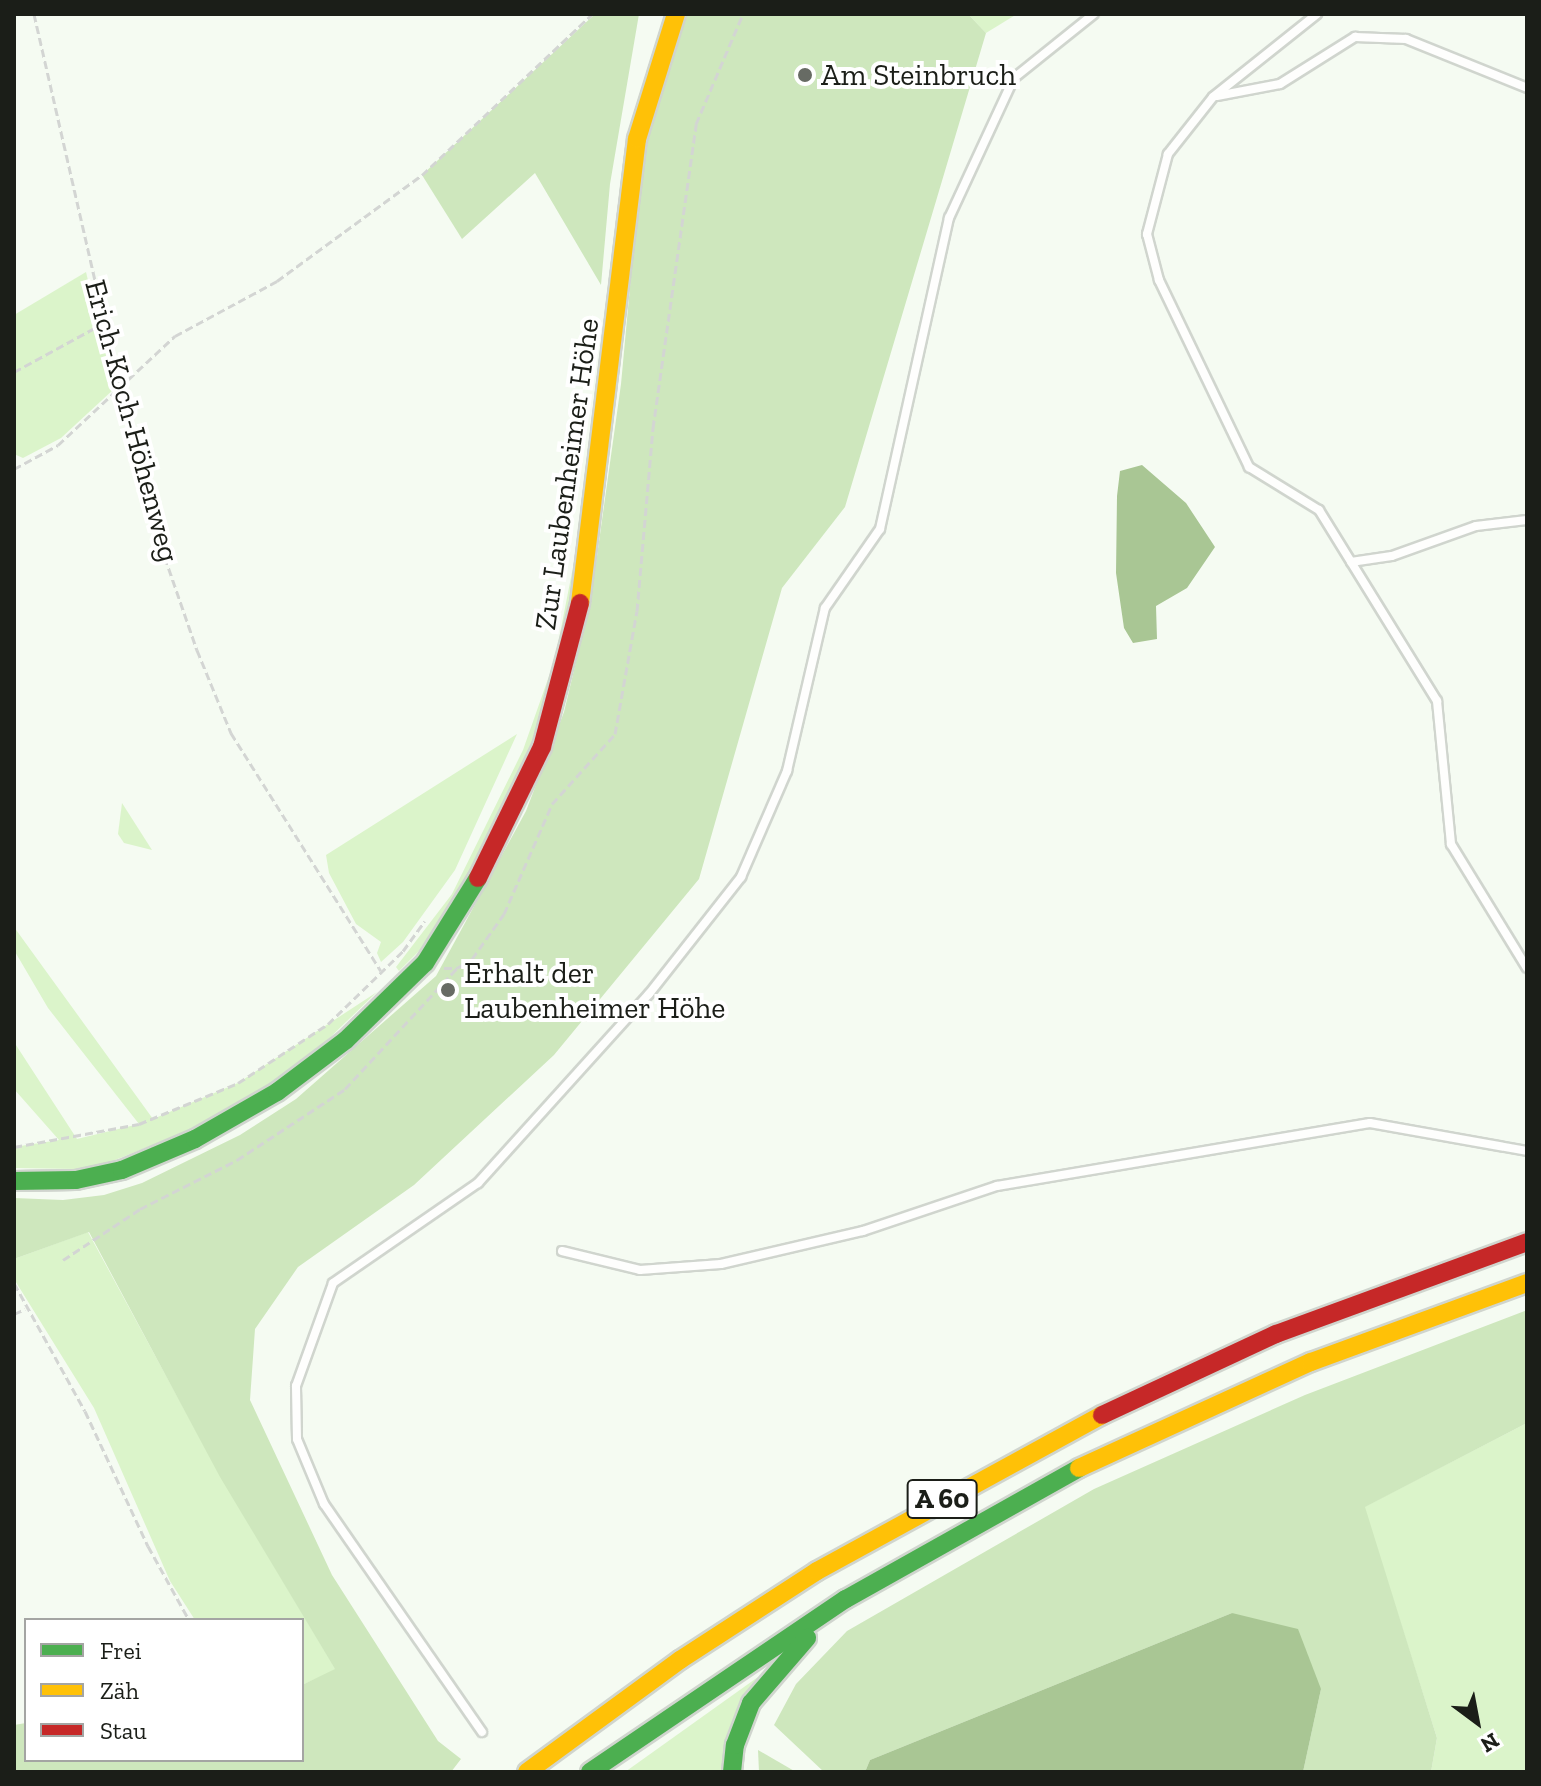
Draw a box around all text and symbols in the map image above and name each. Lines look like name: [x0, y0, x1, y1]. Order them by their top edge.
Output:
place label: Am Steinbruch: [821, 57, 1016, 93]
marker: Am Steinbruch: [796, 66, 814, 84]
street label: Erich-Koch-Höhenweg: [77, 276, 187, 566]
street label: Zur Laubenheimer Höhe: [527, 315, 607, 633]
place label: Erhalt der Laubenheimer Höhe: [464, 955, 726, 1026]
marker: Erhalt der Laubenheimer Höhe: [439, 981, 457, 999]
road number: A 60: [906, 1475, 978, 1523]
legend: [24, 1618, 304, 1762]
text: Frei: [100, 1636, 141, 1665]
text: Zäh: [100, 1676, 139, 1705]
north arrow: [1437, 1682, 1517, 1762]
text: Stau: [100, 1716, 147, 1745]
text: N: [1476, 1727, 1504, 1759]

